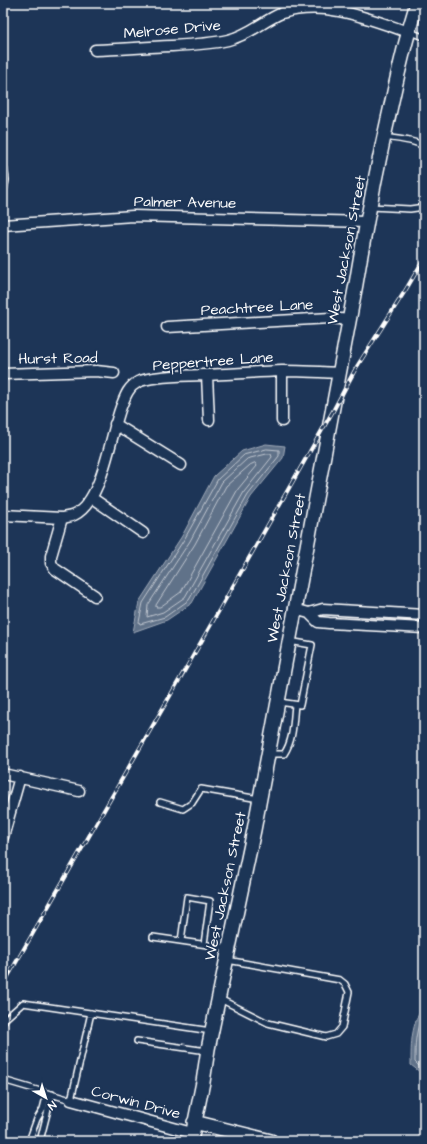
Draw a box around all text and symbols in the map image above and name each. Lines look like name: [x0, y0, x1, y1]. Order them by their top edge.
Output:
street label: Melrose Drive: [123, 15, 221, 44]
street label: West Jackson Street: [322, 174, 371, 327]
street label: Palmer Avenue: [134, 191, 236, 214]
street label: Peachtree Lane: [200, 294, 314, 321]
street label: Hurst Road: [18, 347, 98, 370]
street label: Peppertree Lane: [152, 347, 274, 376]
street label: West Jackson Street: [262, 492, 311, 645]
street label: West Jackson Street: [199, 810, 252, 963]
north arrow: [26, 1078, 66, 1118]
street label: Corwin Drive: [89, 1081, 183, 1124]
text: N: [45, 1097, 59, 1113]

